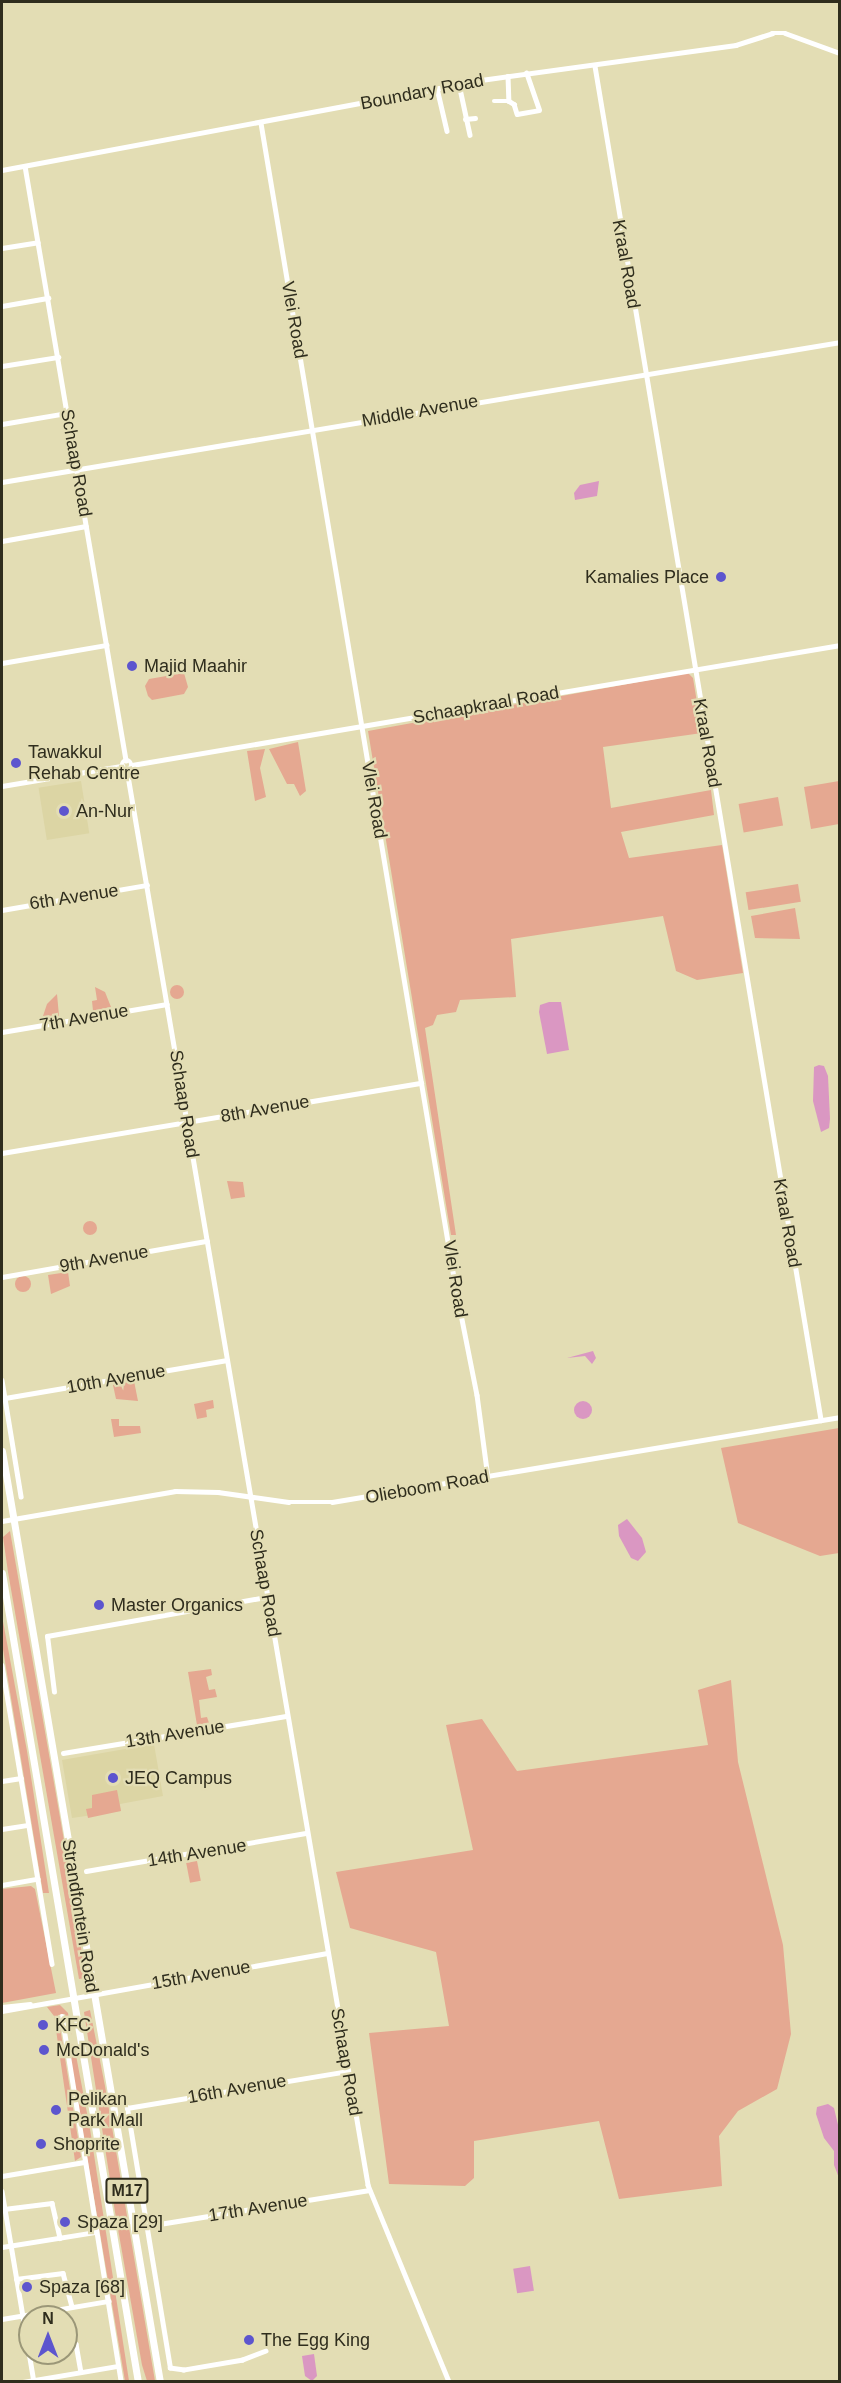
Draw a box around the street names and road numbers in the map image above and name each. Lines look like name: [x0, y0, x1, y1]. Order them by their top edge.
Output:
street label: Boundary Road: [359, 69, 485, 115]
street label: Kraal Road: [608, 218, 644, 310]
street label: Vlei Road: [277, 280, 311, 360]
street label: Middle Avenue: [360, 390, 480, 432]
street label: Schaap Road: [56, 407, 96, 519]
street label: Schaapkraal Road: [411, 682, 561, 728]
street label: Kraal Road: [689, 697, 725, 789]
street label: Vlei Road: [357, 760, 391, 840]
street label: 6th Avenue: [27, 879, 121, 915]
street label: 7th Avenue: [37, 999, 131, 1037]
street label: Schaap Road: [165, 1048, 203, 1160]
street label: 8th Avenue: [218, 1090, 312, 1128]
street label: Kraal Road: [769, 1177, 805, 1269]
street label: Vlei Road: [438, 1239, 472, 1319]
street label: 9th Avenue: [57, 1240, 151, 1278]
street label: 10th Avenue: [65, 1360, 167, 1398]
street label: Olieboom Road: [364, 1466, 490, 1508]
street label: Schaap Road: [245, 1527, 285, 1639]
street label: 13th Avenue: [124, 1715, 226, 1753]
street label: 14th Avenue: [146, 1834, 248, 1872]
street label: Strandfontein Road: [57, 1838, 103, 1994]
street label: 15th Avenue: [150, 1956, 252, 1994]
street label: Schaap Road: [326, 2006, 366, 2118]
street label: 16th Avenue: [186, 2070, 288, 2108]
road number: M17: [104, 2178, 150, 2204]
street label: 17th Avenue: [207, 2189, 309, 2227]

